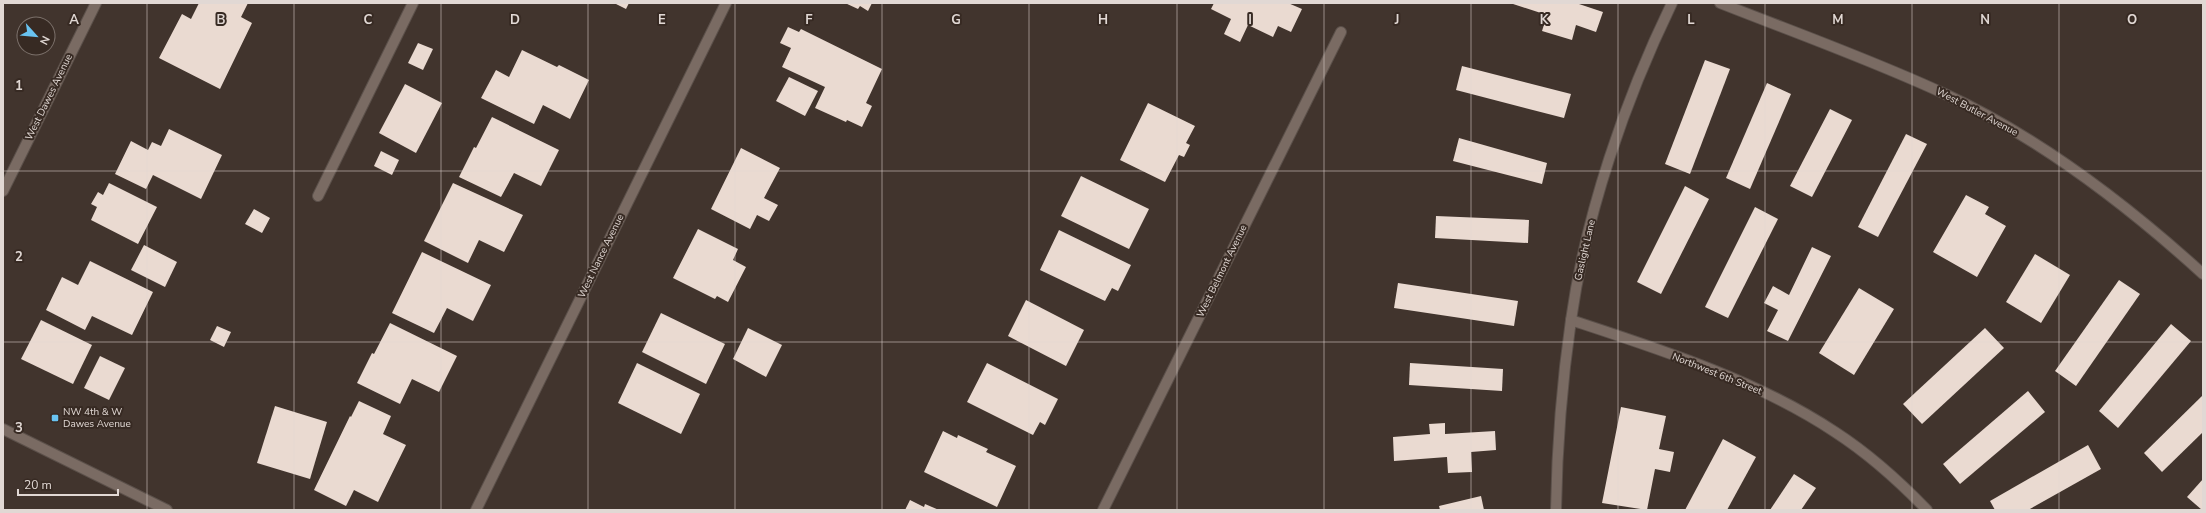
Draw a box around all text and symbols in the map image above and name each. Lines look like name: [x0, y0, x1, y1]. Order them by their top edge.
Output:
text: A: [69, 11, 79, 29]
text: B: [217, 11, 226, 29]
text: C: [364, 11, 373, 29]
text: D: [510, 11, 520, 29]
text: E: [658, 11, 666, 29]
text: F: [805, 11, 813, 29]
text: G: [951, 11, 961, 29]
text: H: [1098, 11, 1108, 29]
text: I: [1248, 11, 1252, 29]
text: J: [1394, 11, 1399, 29]
text: K: [1540, 11, 1549, 29]
text: L: [1687, 11, 1695, 29]
text: M: [1832, 11, 1844, 29]
text: N: [1980, 11, 1990, 29]
text: O: [2127, 11, 2137, 29]
north arrow: [16, 16, 56, 56]
text: N: [36, 33, 53, 47]
street label: West Dawes Avenue: [22, 52, 76, 142]
text: 1: [15, 77, 23, 95]
street label: West Butler Avenue: [1934, 84, 2020, 140]
street label: West Nance Avenue: [575, 212, 627, 300]
street label: Gaslight Lane: [1571, 218, 1599, 282]
street label: West Belmont Avenue: [1193, 222, 1251, 320]
text: 2: [15, 248, 23, 266]
street label: Northwest 6th Street: [1670, 350, 1764, 399]
place label: NW 4th & W Dawes Avenue: [63, 405, 131, 431]
marker: NW 4th & W Dawes Avenue: [50, 413, 60, 423]
text: 3: [15, 419, 23, 437]
scale bar: [18, 471, 118, 497]
text: 20 m: [24, 477, 52, 493]

